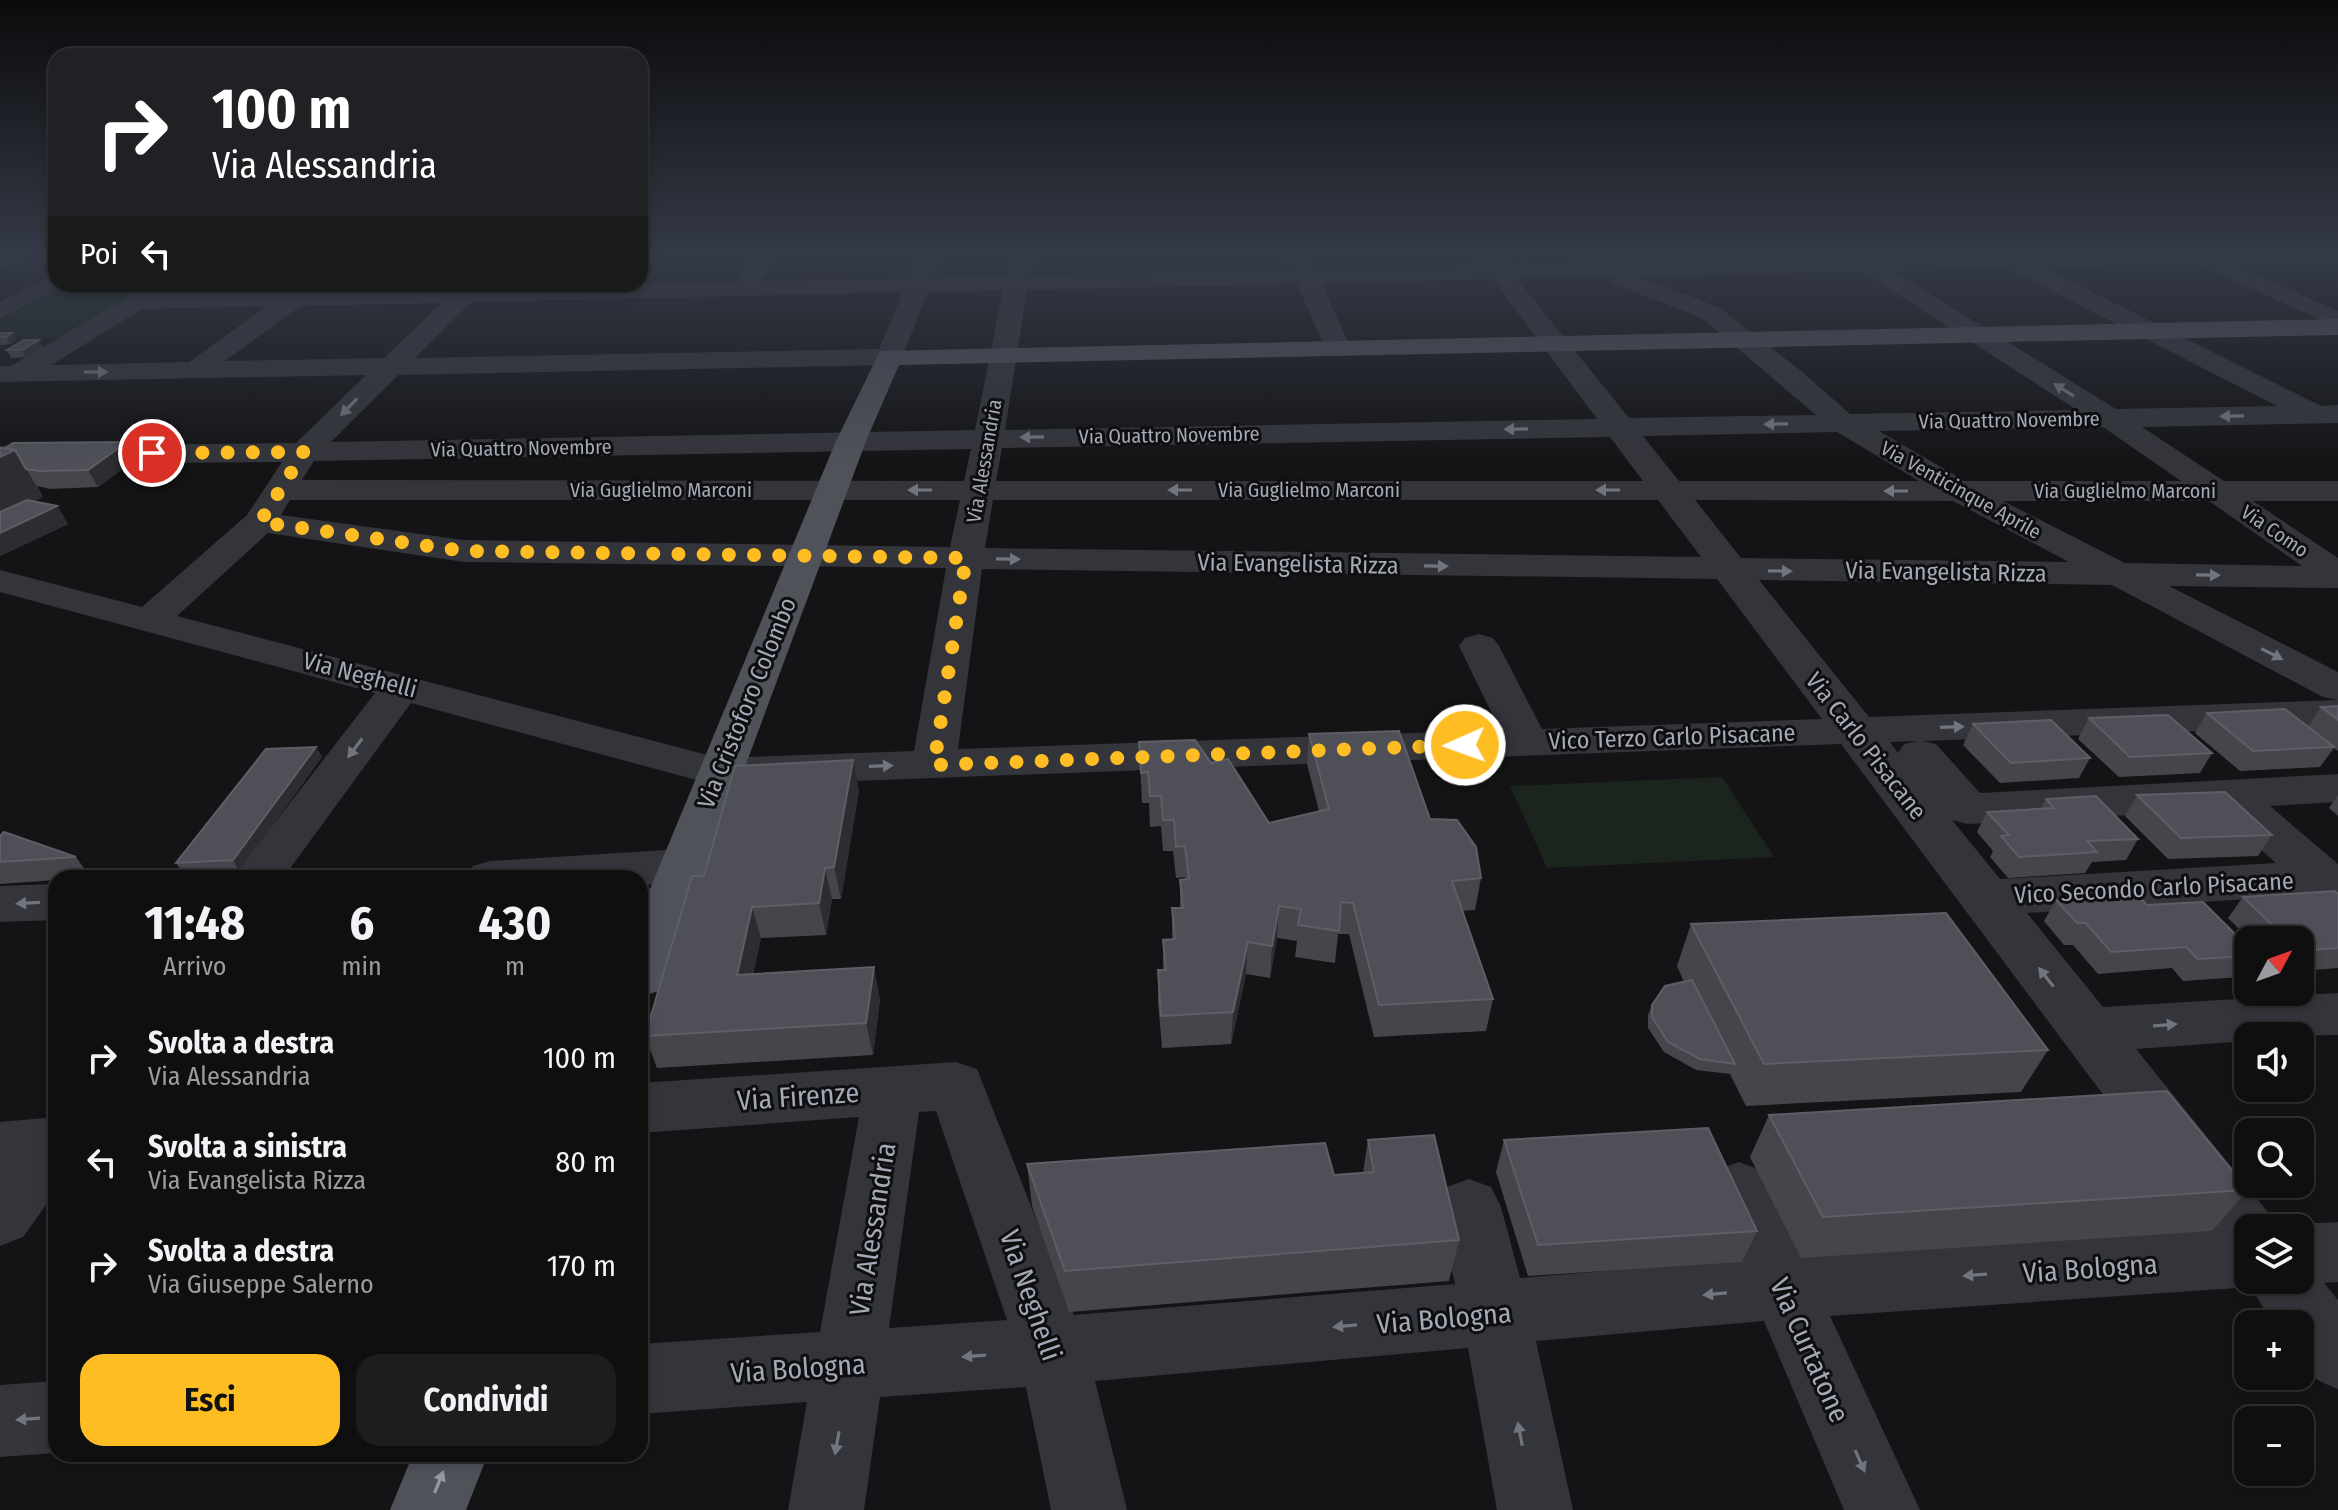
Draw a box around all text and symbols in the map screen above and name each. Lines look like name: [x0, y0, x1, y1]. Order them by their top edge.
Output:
text: 100 m: [212, 76, 351, 143]
icon: right: [80, 80, 184, 184]
text: Via Alessandria: [212, 144, 437, 188]
icon: left: [134, 232, 178, 276]
text: Poi: [80, 236, 118, 272]
one-way arrow: [84, 366, 109, 378]
one-way arrow: [2053, 383, 2075, 397]
one-way arrow: [340, 397, 358, 416]
street label: Via Alessandria: [961, 397, 1007, 525]
street label: Via Quattro Novembre: [1918, 406, 2100, 434]
one-way arrow: [2219, 410, 2244, 423]
one-way arrow: [1763, 417, 1788, 430]
pin: [118, 419, 186, 487]
street label: Via Quattro Novembre: [1078, 421, 1260, 449]
one-way arrow: [1503, 422, 1528, 435]
icon: arrive: [130, 431, 174, 475]
one-way arrow: [1019, 431, 1044, 443]
street label: Via Quattro Novembre: [430, 434, 612, 462]
street label: Via Venticinque Aprile: [1877, 436, 2045, 544]
street label: Via Guglielmo Marconi: [570, 478, 752, 502]
street label: Via Guglielmo Marconi: [1218, 478, 1400, 502]
street label: Via Guglielmo Marconi: [2034, 479, 2216, 503]
one-way arrow: [907, 484, 932, 496]
one-way arrow: [1167, 484, 1192, 496]
one-way arrow: [1595, 484, 1620, 496]
one-way arrow: [1883, 485, 1908, 497]
street label: Via Como: [2237, 500, 2313, 562]
street label: Via Evangelista Rizza: [1197, 548, 1399, 580]
one-way arrow: [996, 553, 1021, 565]
street label: Via Evangelista Rizza: [1845, 556, 2047, 588]
one-way arrow: [1424, 560, 1449, 572]
one-way arrow: [1768, 565, 1793, 577]
one-way arrow: [2196, 569, 2221, 581]
street label: Via Cristoforo Colombo: [692, 593, 802, 813]
street label: Via Neghelli: [300, 646, 420, 704]
one-way arrow: [2260, 647, 2283, 661]
street label: Via Carlo Pisacane: [1800, 667, 1932, 825]
position arrow: [1423, 703, 1507, 787]
street label: Vico Terzo Carlo Pisacane: [1548, 719, 1796, 755]
one-way arrow: [1940, 720, 1965, 733]
one-way arrow: [348, 738, 364, 758]
one-way arrow: [869, 760, 894, 773]
street label: Vico Secondo Carlo Pisacane: [2014, 867, 2294, 909]
text: 11:48: [145, 894, 245, 952]
text: 6: [349, 894, 374, 952]
text: 430: [478, 894, 551, 952]
one-way arrow: [15, 897, 40, 910]
north arrow: [2234, 926, 2314, 1006]
map controls: [2234, 926, 2314, 1486]
text: Arrivo: [163, 951, 227, 982]
text: min: [342, 951, 382, 982]
text: m: [505, 951, 525, 982]
one-way arrow: [2038, 967, 2054, 987]
one-way arrow: [2153, 1018, 2178, 1031]
button: sound: [2234, 1022, 2314, 1102]
text: Svolta a destra: [148, 1025, 334, 1061]
icon: right: [80, 1036, 124, 1080]
text: 100 m: [543, 1040, 616, 1076]
text: Via Alessandria: [148, 1061, 310, 1092]
street label: Via Firenze: [736, 1076, 860, 1117]
button: search: [2234, 1118, 2314, 1198]
text: Svolta a sinistra: [148, 1129, 347, 1165]
icon: left: [80, 1140, 124, 1184]
street label: Via Alessandria: [843, 1140, 902, 1318]
text: 80 m: [555, 1144, 616, 1180]
text: Via Evangelista Rizza: [148, 1165, 366, 1196]
button: layers: [2234, 1214, 2314, 1294]
street label: Via Neghelli: [993, 1225, 1068, 1365]
text: Svolta a destra: [148, 1233, 334, 1269]
icon: right: [80, 1244, 124, 1288]
street label: Via Bologna: [2021, 1247, 2159, 1290]
text: 170 m: [547, 1248, 616, 1284]
text: Via Giuseppe Salerno: [148, 1269, 374, 1300]
one-way arrow: [1962, 1269, 1987, 1282]
street label: Via Curtatone: [1763, 1273, 1856, 1427]
one-way arrow: [1702, 1288, 1727, 1301]
street label: Via Bologna: [1375, 1296, 1513, 1341]
button: +: [2234, 1310, 2314, 1390]
one-way arrow: [1332, 1320, 1357, 1333]
street label: Via Bologna: [729, 1347, 867, 1390]
one-way arrow: [961, 1350, 986, 1363]
button: Esci: [80, 1354, 340, 1446]
button: Condividi: [356, 1354, 616, 1446]
button: −: [2234, 1406, 2314, 1486]
one-way arrow: [15, 1413, 40, 1426]
one-way arrow: [1513, 1421, 1526, 1446]
one-way arrow: [831, 1431, 843, 1456]
one-way arrow: [1853, 1449, 1867, 1473]
one-way arrow: [433, 1470, 446, 1494]

